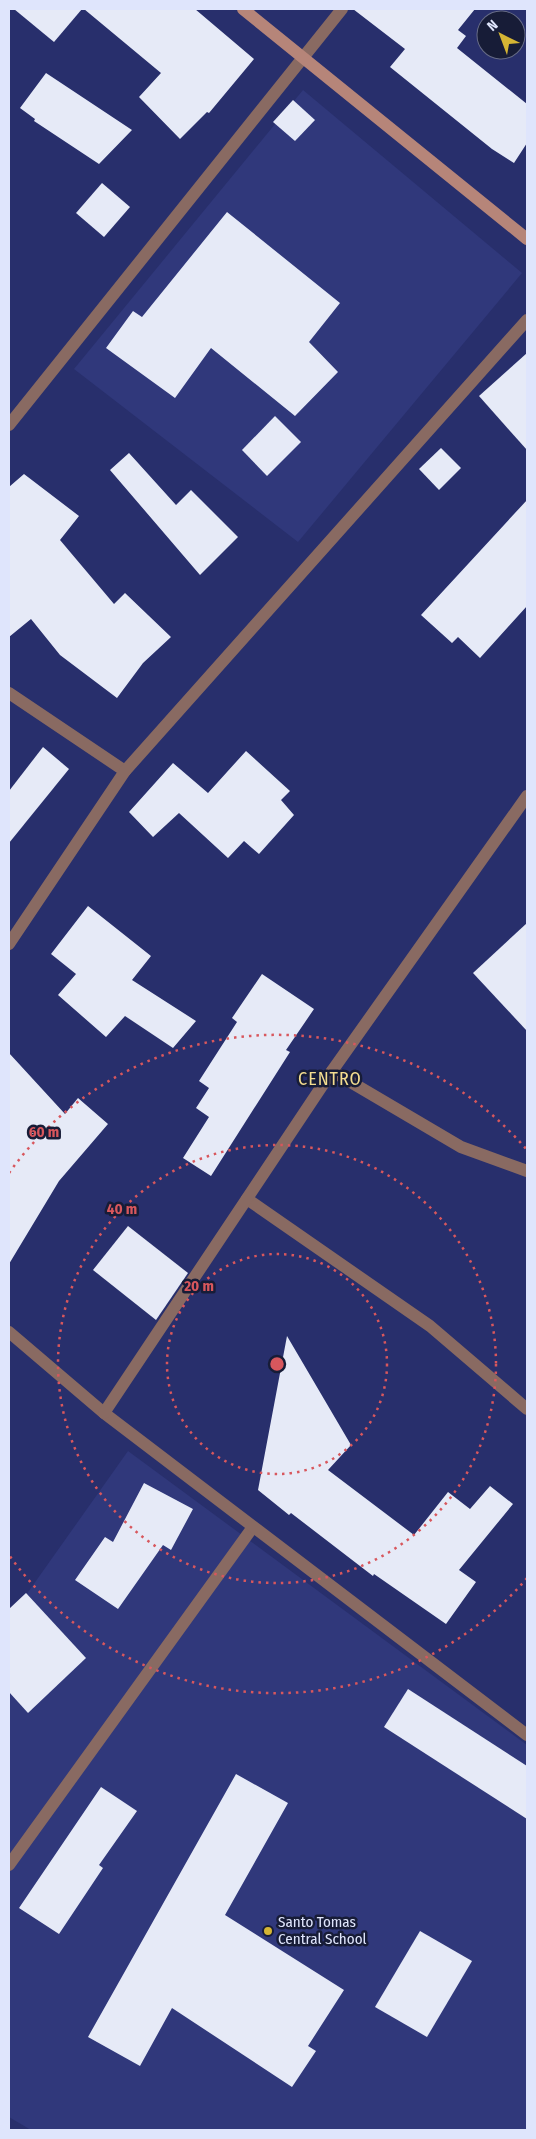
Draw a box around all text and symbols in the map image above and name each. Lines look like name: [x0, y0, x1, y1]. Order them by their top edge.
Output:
north arrow: [476, 10, 526, 60]
text: N: [484, 17, 501, 35]
district label: CENTRO: [298, 1068, 362, 1090]
text: 60 m: [29, 1123, 59, 1141]
text: 40 m: [107, 1200, 137, 1218]
text: 20 m: [183, 1277, 214, 1295]
centre of rings: [268, 1355, 286, 1373]
place label: Santo Tomas Central School: [278, 1913, 367, 1948]
marker: Santo Tomas Central School: [262, 1925, 274, 1937]

